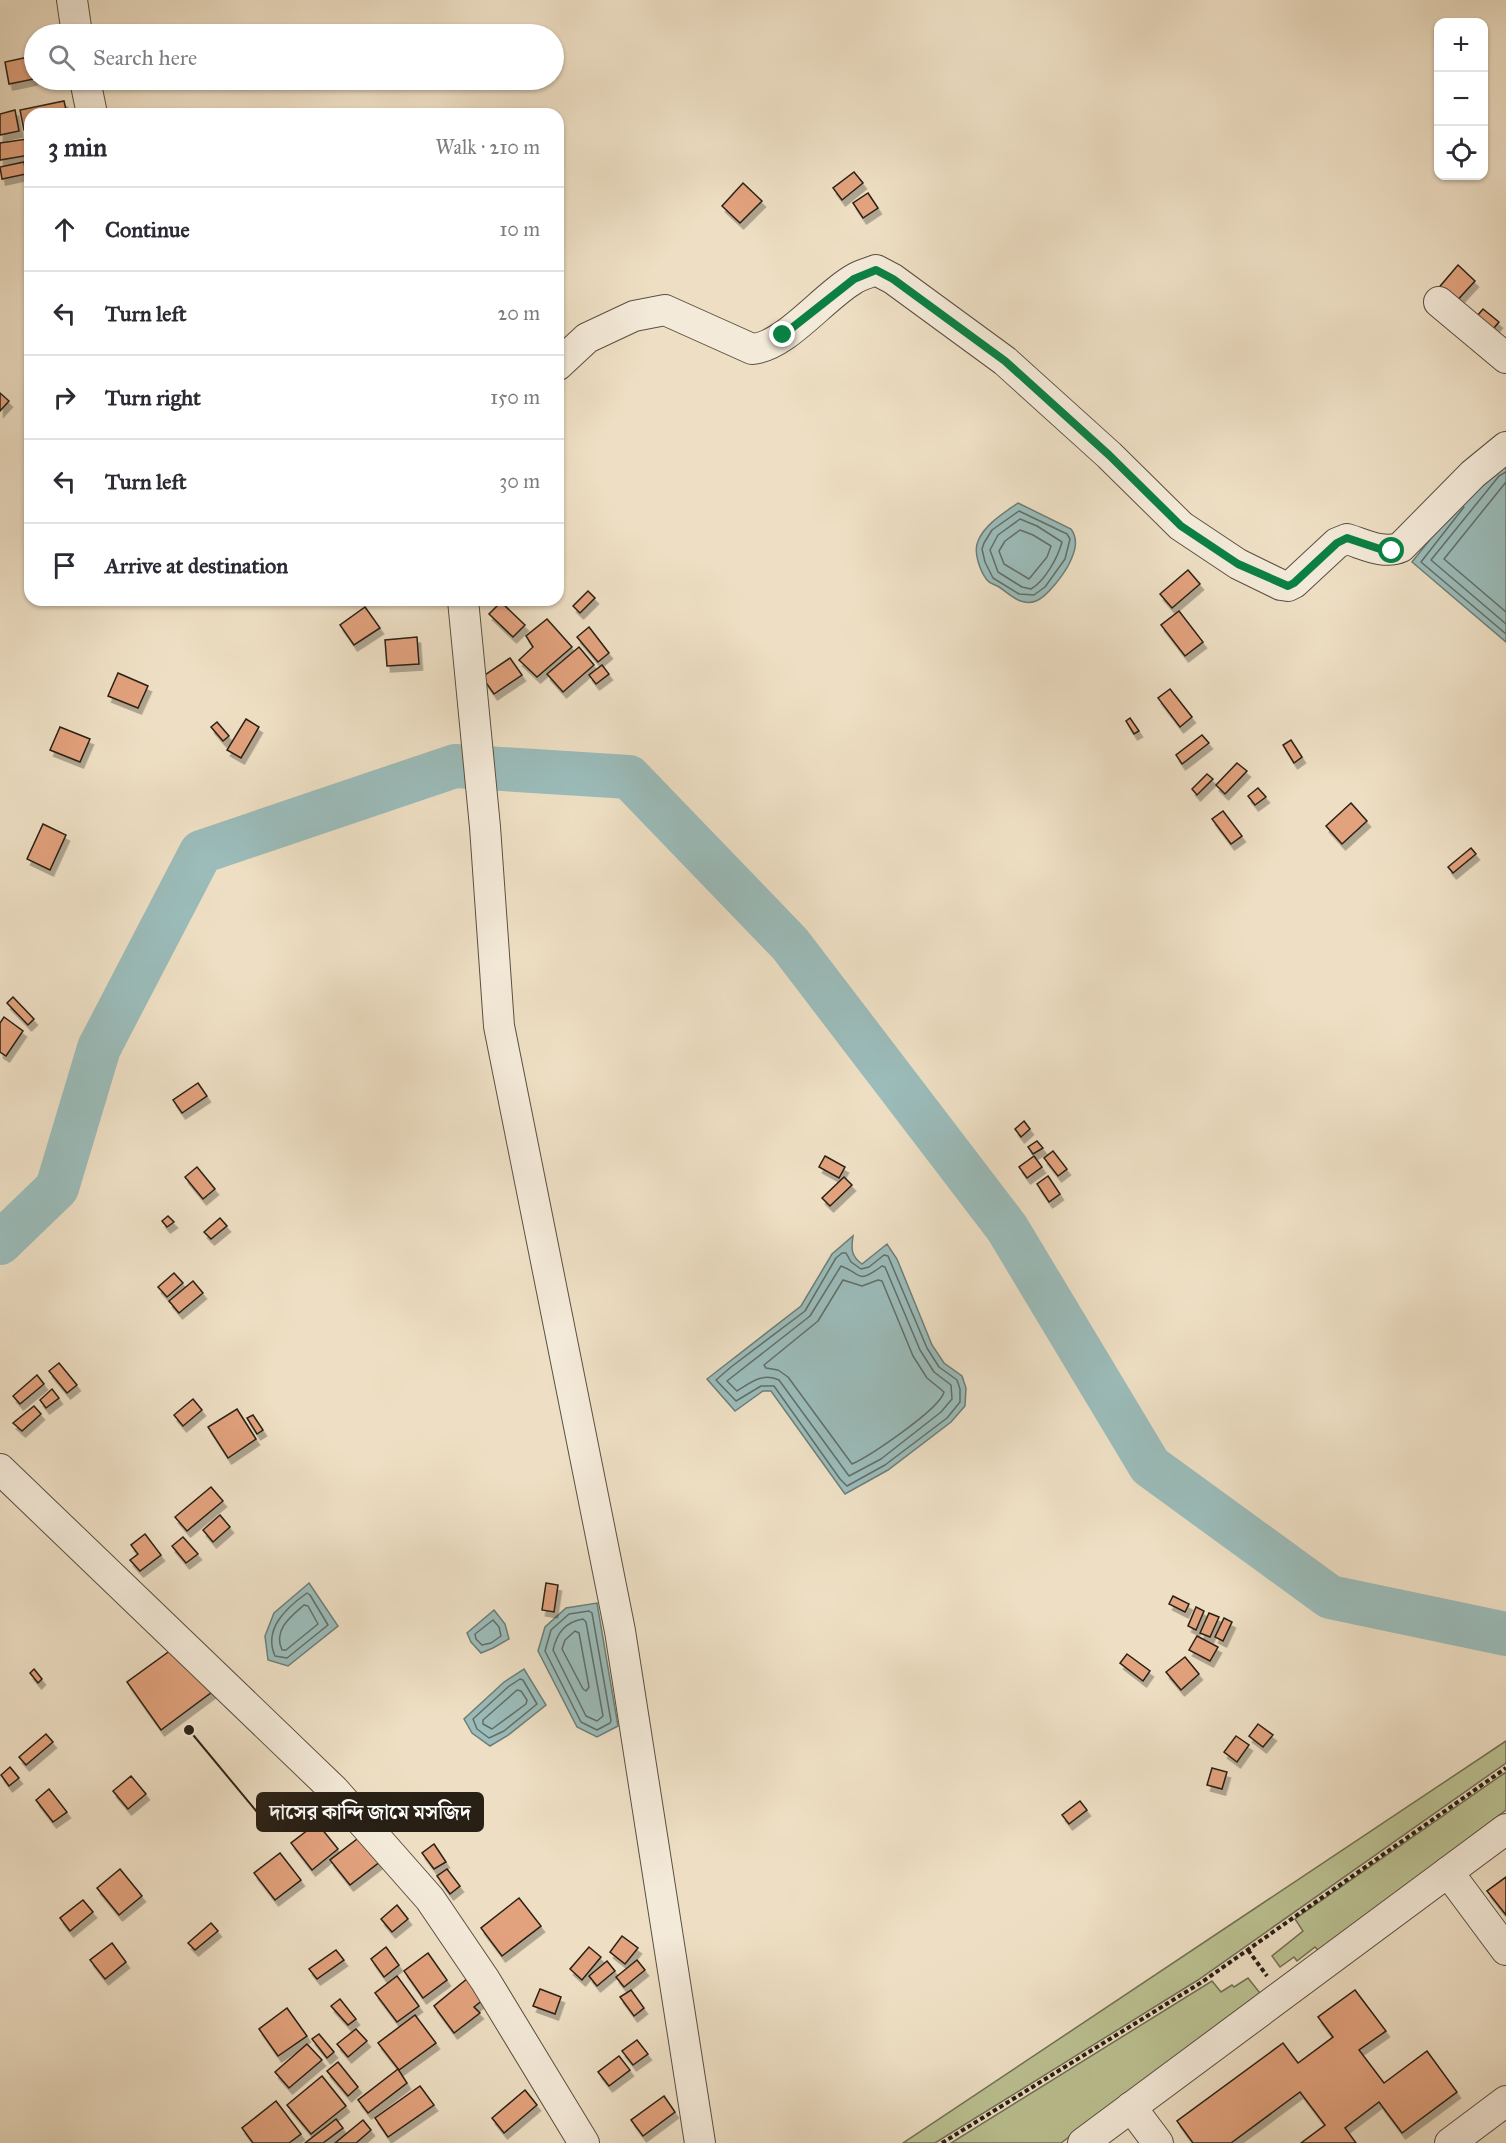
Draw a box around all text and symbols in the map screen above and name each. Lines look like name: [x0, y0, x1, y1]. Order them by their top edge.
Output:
map controls: [1434, 18, 1488, 180]
button: +: [1434, 18, 1488, 72]
search box: [24, 24, 564, 90]
icon: search: [45, 41, 78, 74]
text: Search here: [93, 44, 197, 71]
button: −: [1434, 72, 1488, 126]
button: locate: [1434, 126, 1488, 180]
text: 3 min: [48, 131, 107, 163]
text: Walk · 210 m: [435, 135, 540, 159]
icon: ahead: [48, 213, 81, 246]
text: Continue: [105, 216, 190, 243]
text: 10 m: [499, 217, 540, 241]
icon: left: [48, 297, 81, 330]
text: Turn left: [105, 300, 187, 327]
text: 20 m: [497, 301, 540, 325]
route end: [769, 321, 795, 347]
icon: right: [48, 381, 81, 414]
text: Turn right: [105, 384, 201, 411]
text: 150 m: [490, 385, 540, 409]
icon: left: [48, 465, 81, 498]
text: Turn left: [105, 468, 187, 495]
text: 30 m: [499, 469, 540, 493]
route start: [1378, 537, 1404, 563]
icon: arrive: [48, 549, 81, 582]
text: Arrive at destination: [105, 552, 288, 579]
callout: দাসের কান্দি জামে মসজিদ: [257, 1793, 483, 1831]
text: দাসের কান্দি জামে মসজিদ: [268, 1799, 472, 1824]

